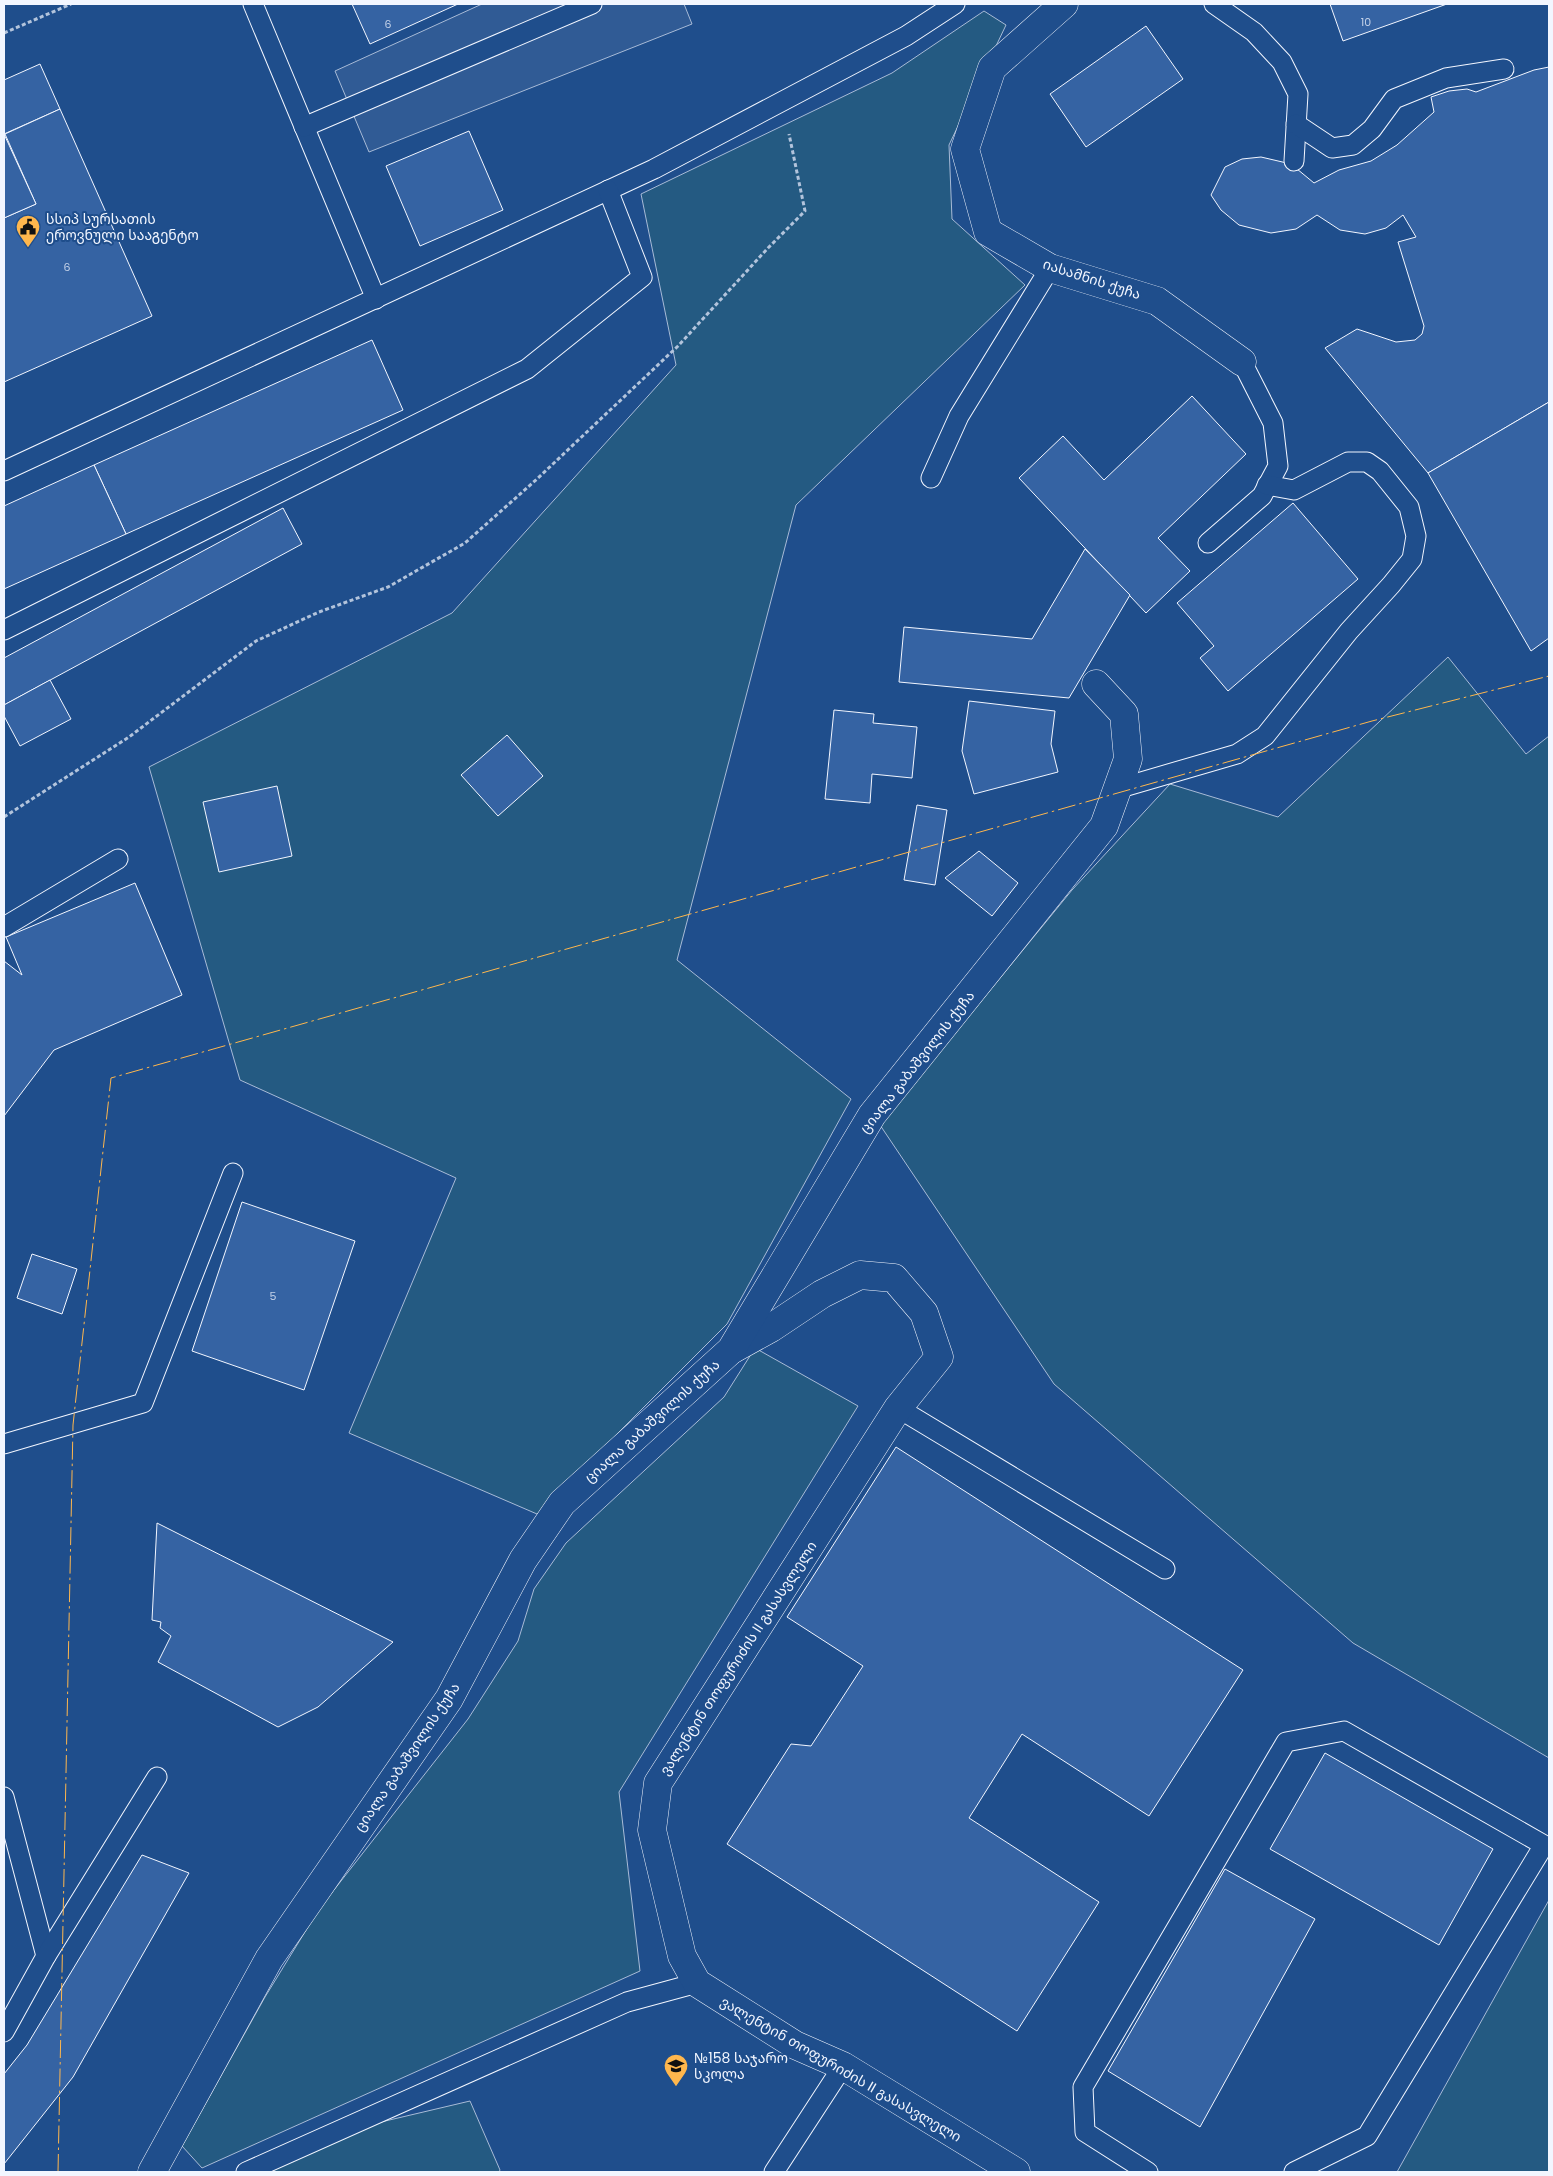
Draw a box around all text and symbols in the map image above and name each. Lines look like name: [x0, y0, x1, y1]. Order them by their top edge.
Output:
house number: 10: [1361, 14, 1371, 30]
house number: 6: [385, 16, 392, 32]
place label: სსიპ სურსათის ეროვნული სააგენტო: [46, 209, 199, 245]
public building icon: სსიპ სურსათის ეროვნული სააგენტო: [15, 214, 41, 248]
street label: იასამნის ქუჩა: [1041, 254, 1143, 304]
house number: 6: [64, 259, 71, 275]
street label: ციალა გაბაშვილის ქუჩა: [855, 986, 979, 1138]
house number: 5: [270, 1288, 277, 1304]
street label: ციალა გაბაშვილის ქუჩა: [580, 1355, 724, 1487]
street label: ვალენტინ თოფურიძის II გასასვლელი: [655, 1537, 821, 1779]
street label: ციალა გაბაშვილის ქუჩა: [350, 1678, 464, 1836]
street label: ვალენტინ თოფურიძის II გასასვლელი: [717, 1991, 965, 2147]
place label: №158 საჯარო სკოლა: [694, 2048, 788, 2084]
school or university icon: №158 საჯარო სკოლა: [663, 2053, 689, 2087]

